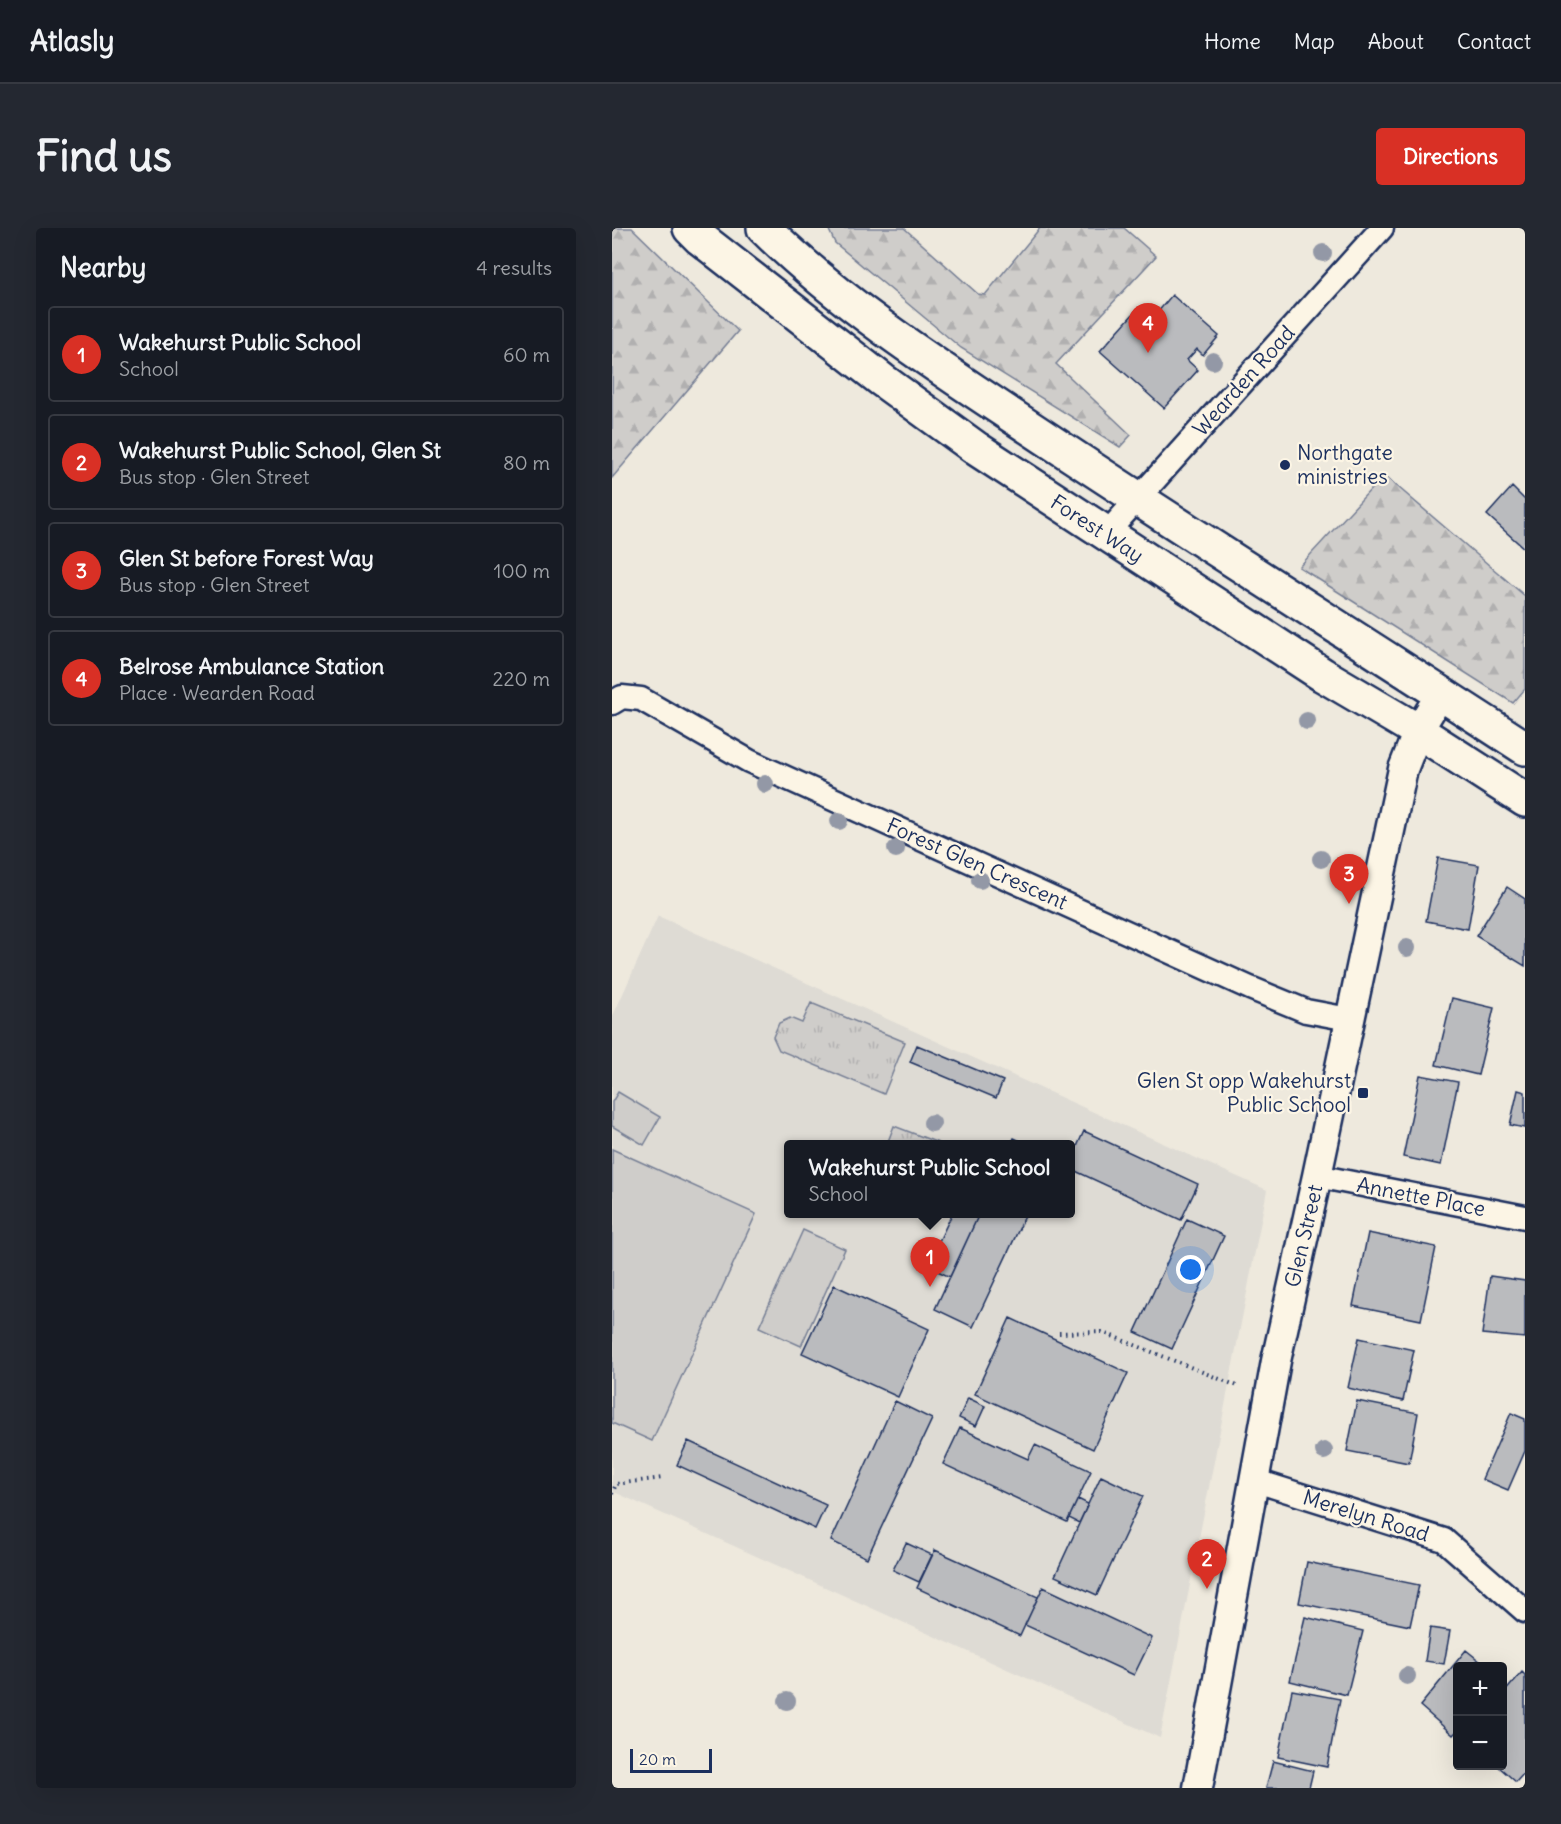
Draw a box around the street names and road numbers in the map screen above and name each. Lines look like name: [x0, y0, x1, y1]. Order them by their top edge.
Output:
street label: Wearden Road: [1187, 320, 1300, 442]
street label: Forest Way: [1046, 488, 1149, 569]
street label: Forest Glen Crescent: [883, 812, 1072, 916]
street label: Annette Place: [1355, 1171, 1488, 1222]
street label: Glen Street: [1279, 1182, 1328, 1290]
street label: Merelyn Road: [1300, 1484, 1432, 1548]

